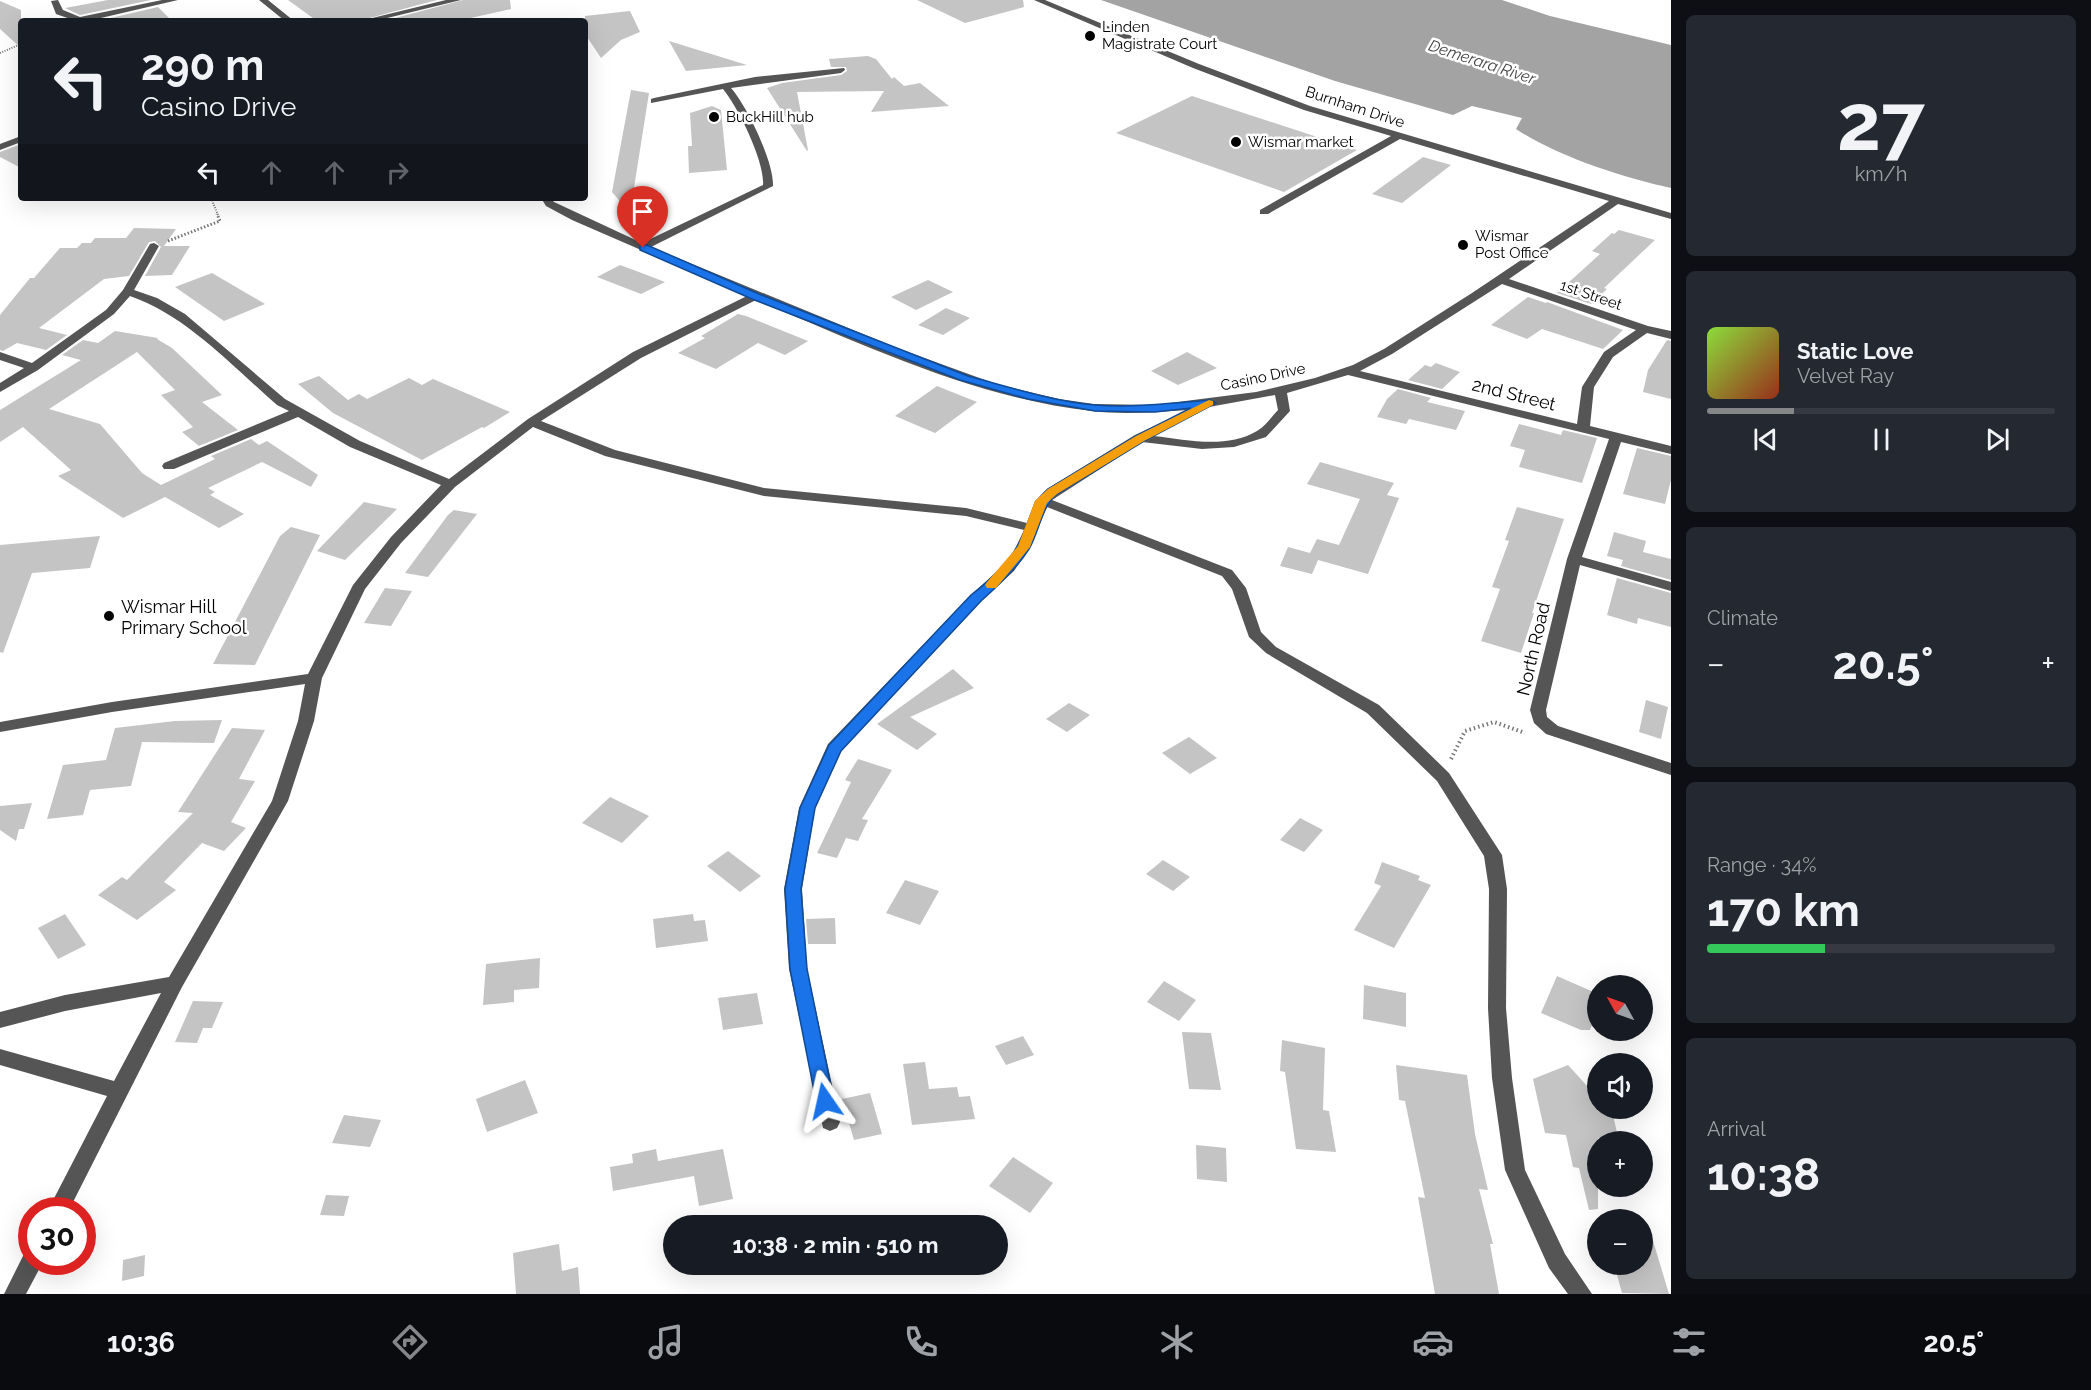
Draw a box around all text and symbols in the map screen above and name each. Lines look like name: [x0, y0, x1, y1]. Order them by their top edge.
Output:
place label: Linden Magistrate Court: [1102, 18, 1217, 53]
marker: Linden Magistrate Court: [1083, 29, 1097, 43]
water label: Demerara River: [1426, 36, 1538, 88]
text: 290 m: [141, 41, 264, 90]
icon: left: [42, 42, 120, 120]
text: 27: [1837, 77, 1925, 168]
street label: Burnham Drive: [1303, 82, 1407, 132]
text: Casino Drive: [141, 91, 296, 122]
place label: BuckHill hub: [726, 108, 814, 126]
marker: BuckHill hub: [707, 110, 721, 124]
place label: Wismar market: [1248, 133, 1353, 151]
marker: Wismar market: [1229, 135, 1243, 149]
icon: left: [192, 156, 225, 189]
icon: ahead: [255, 156, 288, 189]
icon: ahead: [318, 156, 351, 189]
icon: right: [381, 156, 414, 189]
text: km/h: [1855, 162, 1907, 186]
pin: [617, 186, 668, 248]
icon: arrive: [626, 195, 659, 228]
place label: Wismar Post Office: [1475, 227, 1549, 262]
marker: Wismar Post Office: [1456, 238, 1470, 252]
street label: 1st Street: [1558, 276, 1624, 314]
text: Static Love: [1797, 338, 1914, 364]
street label: Casino Drive: [1219, 359, 1307, 395]
text: Velvet Ray: [1797, 364, 1894, 388]
street label: 2nd Street: [1470, 373, 1558, 415]
icon: previous: [1749, 423, 1782, 456]
icon: pause: [1865, 423, 1898, 456]
icon: next: [1981, 423, 2014, 456]
place label: Wismar Hill Primary School: [121, 596, 247, 638]
street label: North Road: [1512, 600, 1554, 698]
text: Climate: [1707, 606, 1778, 630]
marker: Wismar Hill Primary School: [102, 609, 116, 623]
text: 20.5°: [1833, 637, 1933, 690]
text: −: [1707, 644, 1725, 683]
text: +: [2041, 644, 2055, 683]
text: Range · 34%: [1707, 853, 1816, 877]
text: 170 km: [1707, 884, 1860, 937]
north arrow: [1587, 975, 1653, 1041]
map controls: [1587, 975, 1653, 1275]
button: sound: [1587, 1053, 1653, 1119]
position arrow: [793, 1069, 857, 1133]
text: Arrival: [1707, 1117, 1766, 1141]
button: +: [1587, 1131, 1653, 1197]
text: 10:38: [1707, 1148, 1820, 1201]
speed limit sign: 30: [18, 1197, 96, 1275]
button: −: [1587, 1209, 1653, 1275]
text: 10:38 · 2 min · 510 m: [733, 1232, 938, 1258]
icon: directions: [389, 1321, 431, 1363]
icon: music: [645, 1321, 687, 1363]
icon: phone: [900, 1321, 942, 1363]
icon: climate: [1156, 1321, 1198, 1363]
icon: car: [1412, 1321, 1454, 1363]
icon: filters: [1668, 1321, 1710, 1363]
text: 10:36: [107, 1327, 175, 1358]
text: 20.5°: [1924, 1327, 1984, 1358]

